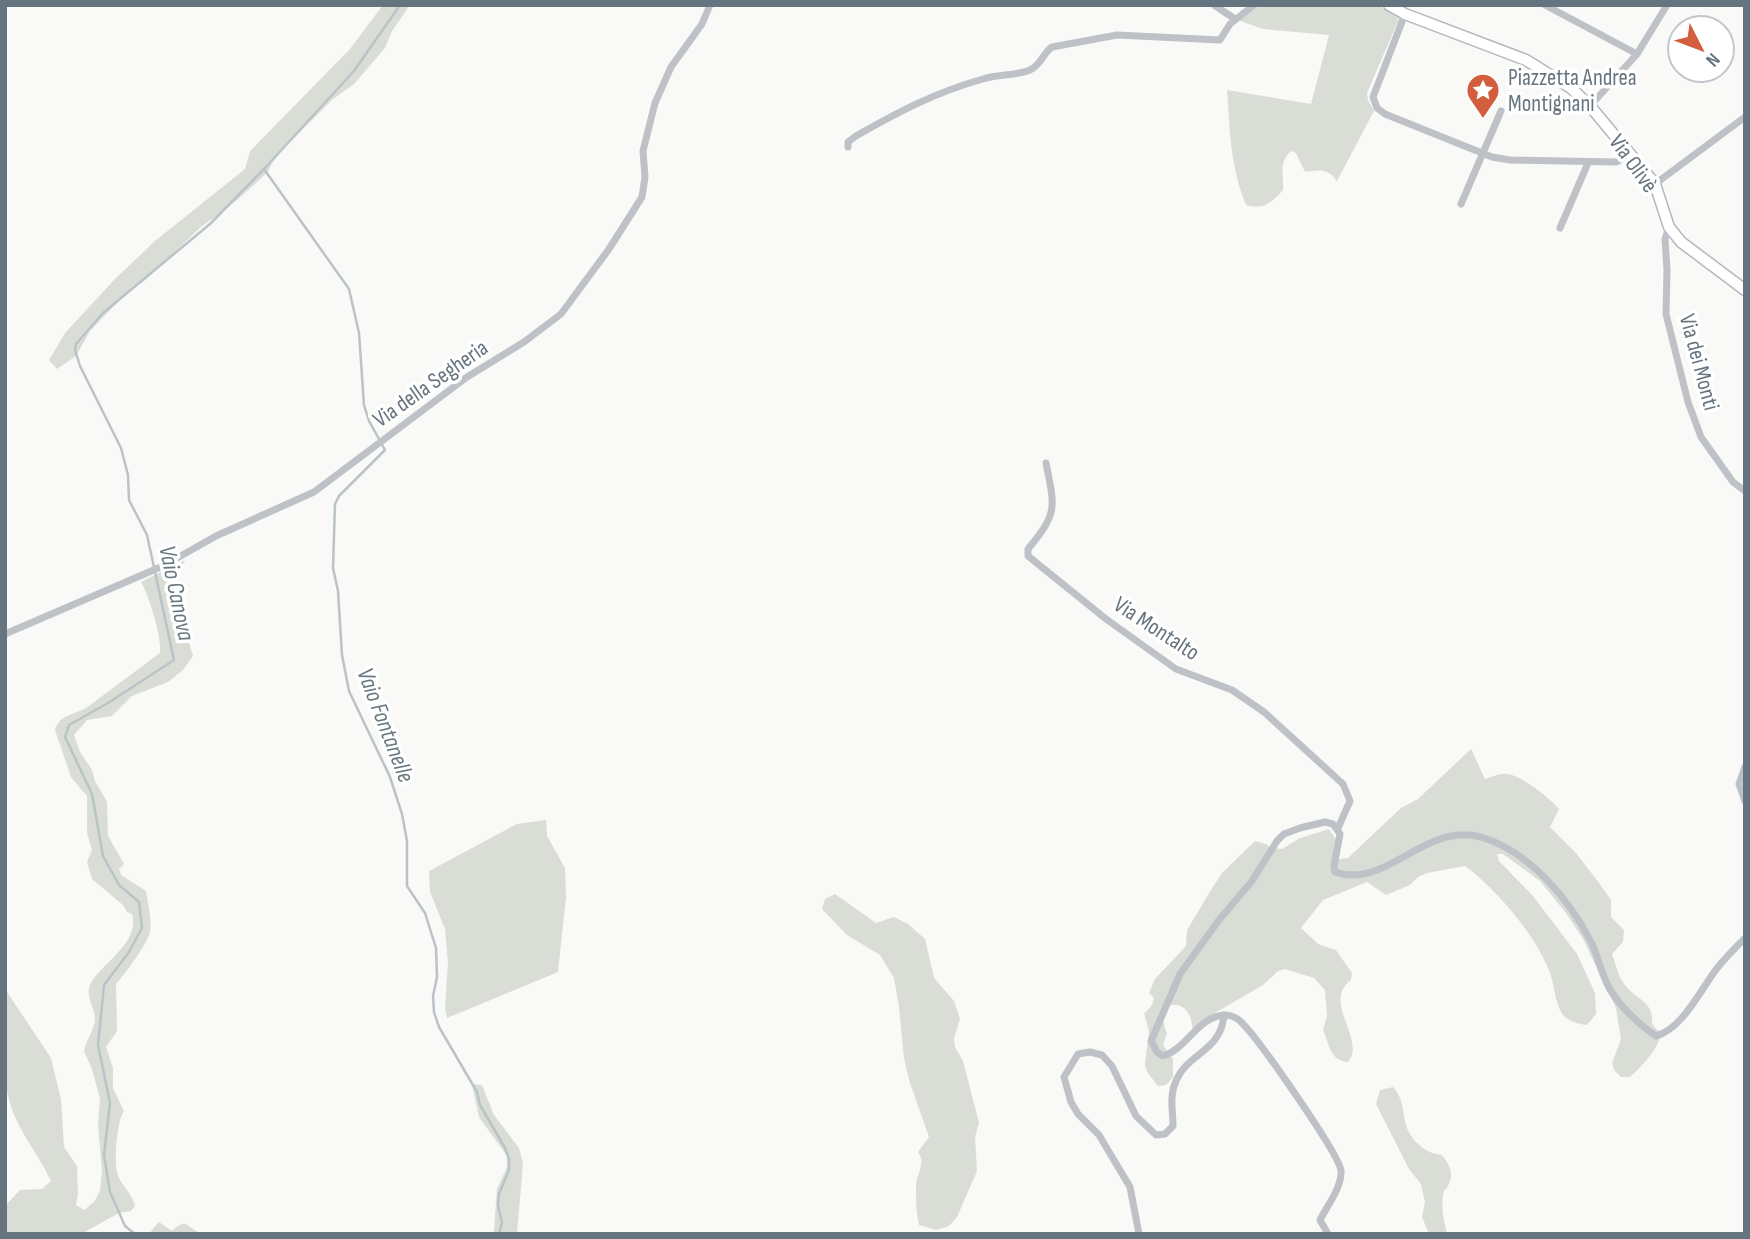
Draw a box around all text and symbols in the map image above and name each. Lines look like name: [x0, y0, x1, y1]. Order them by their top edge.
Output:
north arrow: [1666, 14, 1736, 84]
text: N: [1701, 48, 1724, 71]
place label: Piazzetta Andrea Montignani: [1508, 64, 1637, 118]
place icon: Piazzetta Andrea Montignani: [1464, 71, 1502, 120]
street label: Via Olivè: [1603, 129, 1664, 198]
street label: Via dei Monti: [1673, 311, 1725, 413]
street label: Via della Segheria: [368, 334, 494, 434]
water label: Vaio Canova: [152, 543, 201, 644]
street label: Via Montalto: [1108, 591, 1205, 667]
water label: Vaio Fontanelle: [350, 664, 421, 786]

